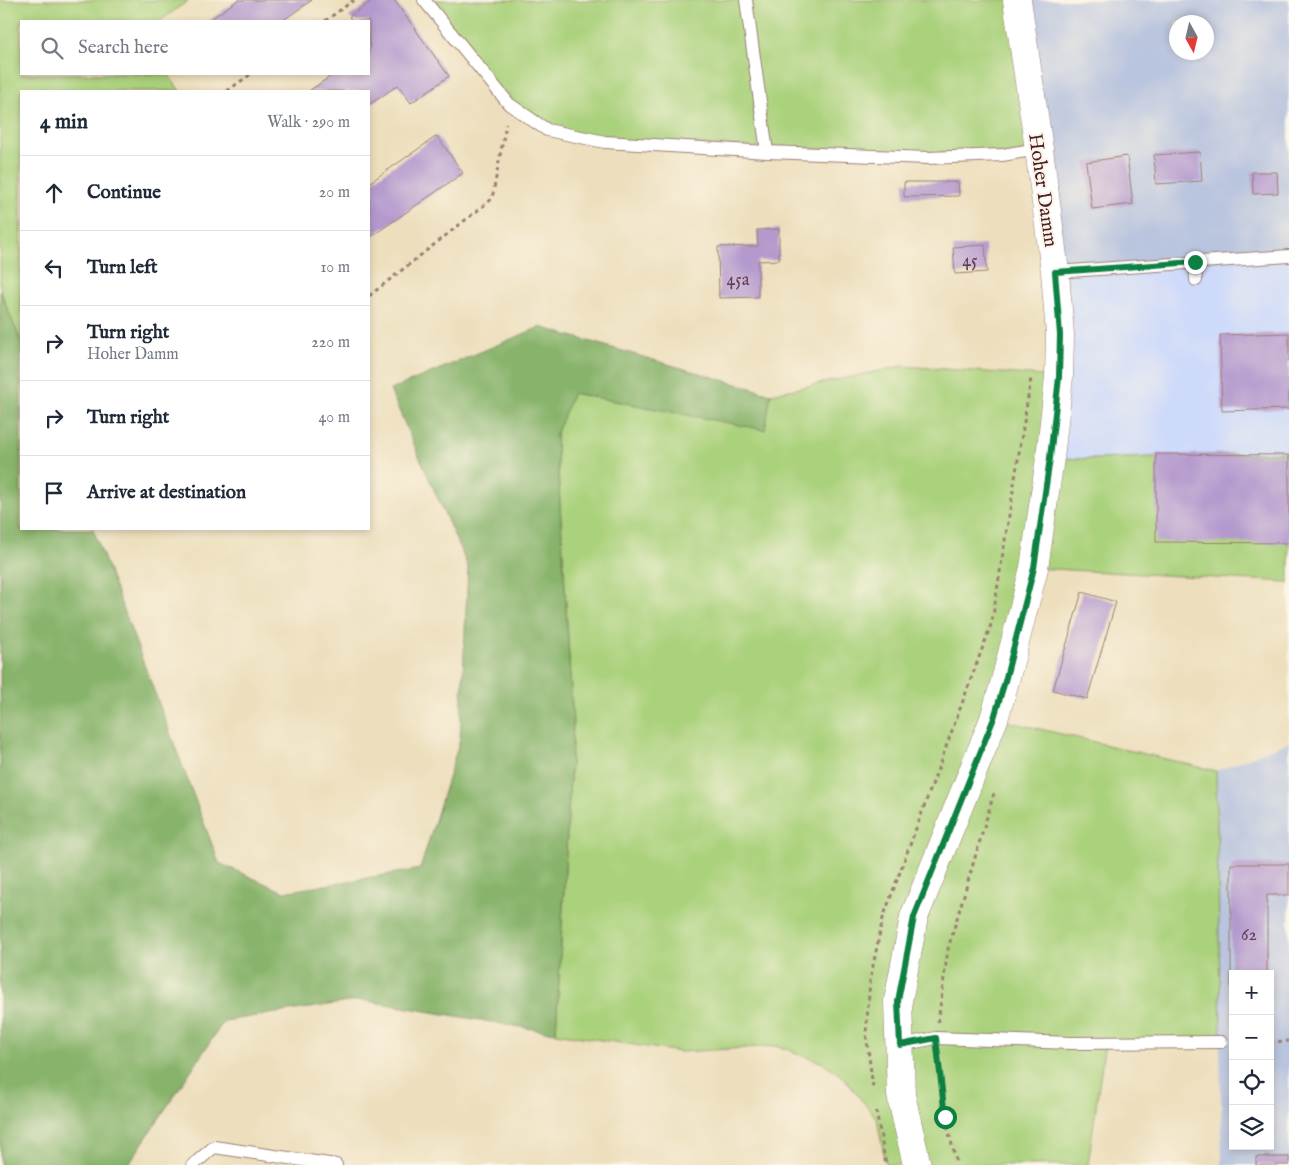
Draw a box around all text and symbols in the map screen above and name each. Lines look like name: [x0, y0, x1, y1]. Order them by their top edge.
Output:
north arrow: [1169, 15, 1214, 60]
search box: [20, 20, 370, 75]
icon: search: [38, 34, 66, 62]
text: Search here: [78, 36, 169, 60]
text: 4 min: [40, 109, 88, 136]
text: Walk · 290 m: [267, 113, 350, 133]
street label: Hoher Damm: [1022, 132, 1063, 249]
icon: ahead: [40, 179, 68, 207]
text: Continue: [87, 181, 161, 205]
text: 20 m: [319, 183, 350, 203]
house number: 45: [962, 250, 978, 273]
route end: [1184, 251, 1207, 274]
icon: left: [40, 254, 68, 282]
text: Turn left: [87, 256, 158, 280]
text: 10 m: [320, 258, 350, 278]
house number: 45a: [726, 269, 750, 292]
text: Turn right: [87, 321, 169, 345]
icon: right: [40, 329, 68, 357]
text: 220 m: [311, 333, 350, 353]
text: Hoher Damm: [87, 345, 179, 365]
icon: right: [40, 404, 68, 432]
text: Turn right: [87, 406, 169, 430]
text: 40 m: [318, 408, 350, 428]
icon: arrive: [40, 479, 68, 507]
text: Arrive at destination: [87, 481, 246, 505]
house number: 62: [1241, 924, 1257, 947]
map controls: [1229, 970, 1274, 1150]
button: +: [1229, 970, 1274, 1015]
button: −: [1229, 1015, 1274, 1060]
button: locate: [1229, 1060, 1274, 1105]
button: layers: [1229, 1105, 1274, 1150]
route start: [934, 1106, 957, 1129]

